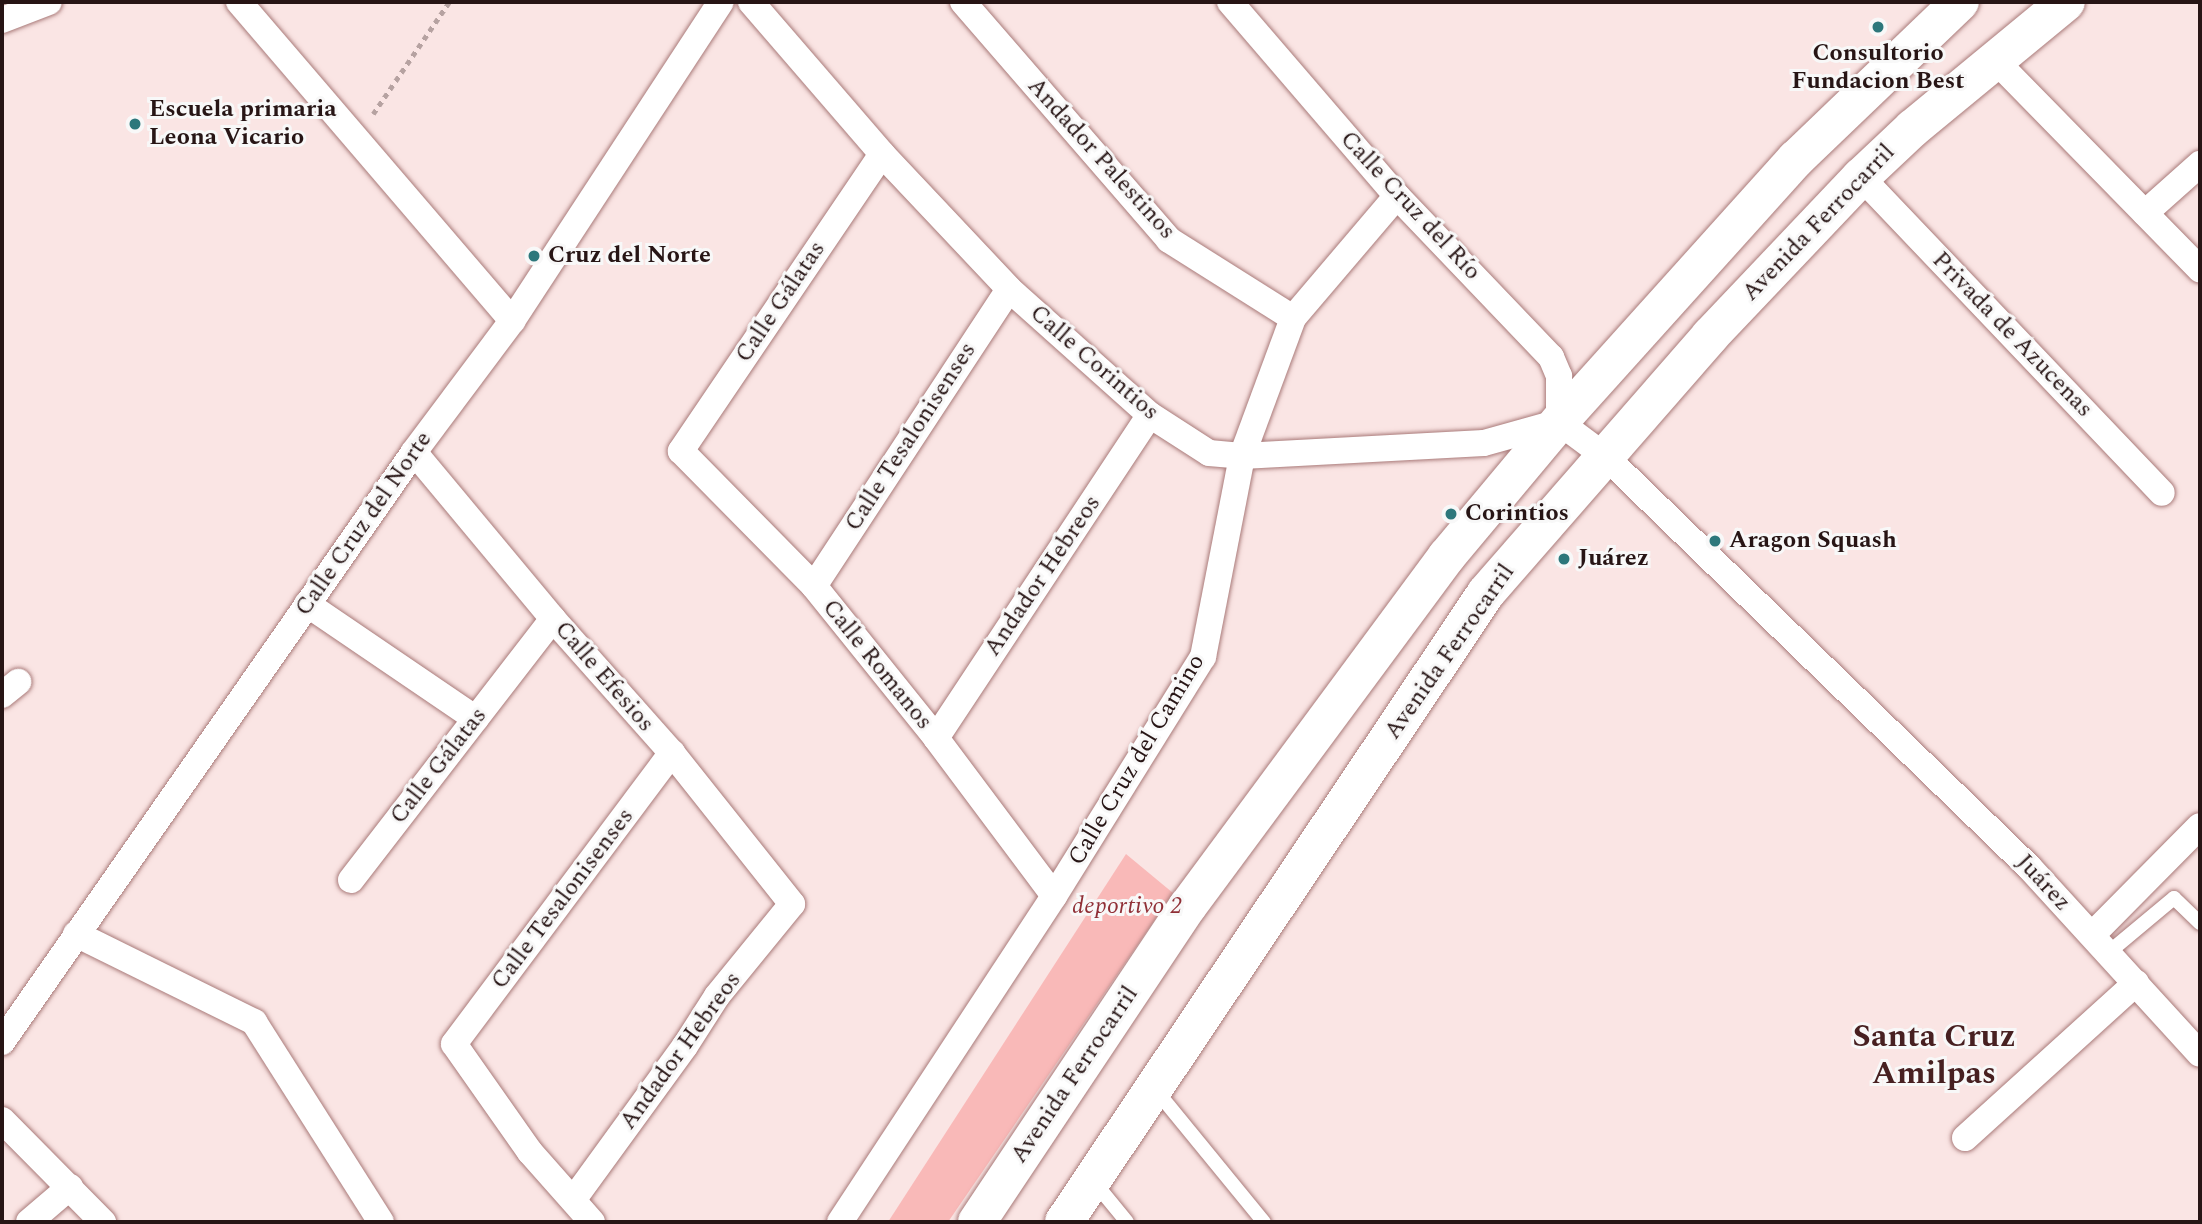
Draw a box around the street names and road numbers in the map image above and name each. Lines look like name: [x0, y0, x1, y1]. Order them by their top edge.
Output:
street label: Andador Palestinos: [1021, 72, 1181, 246]
street label: Calle Cruz del Río: [1334, 126, 1486, 286]
street label: Avenida Ferrocarril: [1737, 138, 1901, 308]
street label: Calle Gálatas: [730, 236, 832, 368]
street label: Privada de Azucenas: [1926, 246, 2098, 424]
street label: Calle Corintios: [1024, 299, 1164, 427]
street label: Calle Tesalonisenses: [839, 337, 983, 537]
street label: Calle Cruz del Norte: [290, 426, 438, 622]
street label: Andador Hebreos: [979, 490, 1107, 662]
street label: Avenida Ferrocarril: [1379, 559, 1521, 745]
street label: Calle Romanos: [816, 594, 938, 736]
street label: Calle Efesios: [548, 616, 660, 738]
street label: Calle Cruz del Camino: [1063, 649, 1211, 871]
street label: Calle Gálatas: [384, 702, 494, 830]
street label: Calle Tesalonisenses: [486, 803, 640, 995]
street label: Juárez: [2010, 849, 2076, 917]
street label: Andador Hebreos: [614, 966, 748, 1136]
street label: Avenida Ferrocarril: [1005, 981, 1145, 1169]

